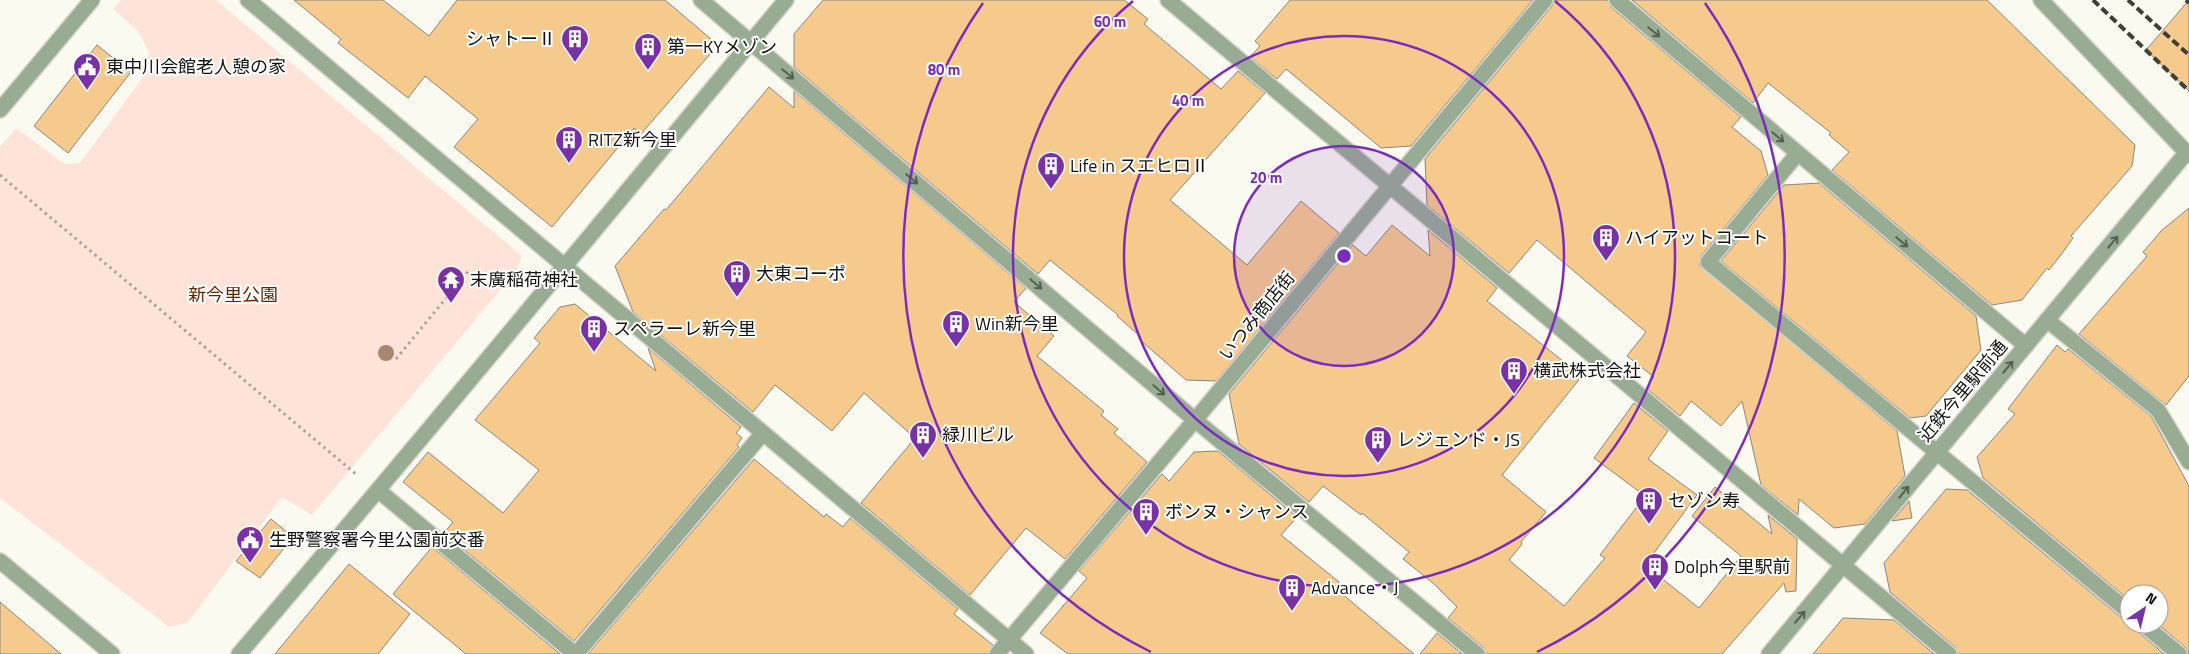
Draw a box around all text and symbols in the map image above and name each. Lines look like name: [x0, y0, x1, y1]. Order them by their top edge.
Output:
text: 60 m: [1094, 10, 1126, 33]
building icon: シャトーⅡ: [560, 24, 590, 63]
place label: シャトーⅡ: [466, 25, 556, 52]
one-way arrow: [1648, 26, 1661, 37]
building icon: 第一KYメゾン: [633, 32, 663, 71]
place label: 第一KYメゾン: [667, 33, 777, 60]
public building icon: 東中川会館老人憩の家: [72, 52, 102, 91]
place label: 東中川会館老人憩の家: [106, 53, 286, 80]
text: 80 m: [928, 58, 960, 81]
one-way arrow: [781, 68, 794, 79]
text: 40 m: [1172, 89, 1204, 112]
building icon: RITZ新今里: [554, 125, 584, 164]
place label: RITZ新今里: [588, 126, 677, 153]
one-way arrow: [1772, 131, 1785, 142]
building icon: Life in スエヒロⅡ: [1036, 151, 1066, 190]
place label: Life in スエヒロⅡ: [1070, 152, 1209, 179]
text: 20 m: [1250, 166, 1282, 189]
one-way arrow: [905, 173, 918, 185]
building icon: ハイアットコート: [1591, 223, 1621, 262]
place label: ハイアットコート: [1625, 224, 1769, 251]
one-way arrow: [1896, 236, 1909, 247]
one-way arrow: [2107, 236, 2118, 249]
centre of rings: [1335, 247, 1353, 265]
building icon: 大東コーポ: [722, 259, 752, 298]
place label: 大東コーポ: [756, 260, 846, 287]
temple icon: 末廣稲荷神社: [436, 265, 466, 304]
street label: いつみ商店街: [1212, 265, 1301, 366]
place label: 末廣稲荷神社: [470, 266, 578, 293]
one-way arrow: [1029, 279, 1042, 290]
park label: 新今里公園: [188, 281, 278, 308]
building icon: Win新今里: [941, 309, 971, 348]
place label: Win新今里: [975, 310, 1059, 337]
building icon: スペラーレ新今里: [579, 314, 609, 353]
place label: スペラーレ新今里: [613, 315, 756, 342]
street label: 近鉄今里駅前通: [1912, 334, 2013, 448]
building icon: 横武株式会社: [1499, 356, 1529, 395]
place label: 横武株式会社: [1533, 357, 1641, 384]
one-way arrow: [2003, 361, 2014, 374]
one-way arrow: [1153, 384, 1166, 395]
building icon: 緑川ビル: [908, 420, 938, 459]
place label: 緑川ビル: [942, 421, 1014, 448]
building icon: レジェンド・JS: [1363, 425, 1393, 464]
place label: レジェンド・JS: [1397, 426, 1520, 453]
building icon: セゾン寿: [1634, 486, 1664, 525]
one-way arrow: [1899, 486, 1910, 499]
place label: セゾン寿: [1668, 487, 1740, 514]
building icon: ボンヌ・シャンス: [1131, 497, 1161, 536]
place label: ボンヌ・シャンス: [1165, 498, 1309, 525]
public building icon: 生野警察署今里公園前交番: [235, 525, 265, 564]
place label: 生野警察署今里公園前交番: [269, 526, 485, 553]
building icon: Dolph今里駅前: [1640, 552, 1670, 591]
place label: Dolph今里駅前: [1674, 553, 1790, 580]
building icon: Advance・J: [1277, 573, 1307, 612]
place label: Advance・J: [1311, 574, 1398, 601]
north arrow: [2119, 584, 2169, 634]
text: N: [2142, 587, 2162, 609]
one-way arrow: [1794, 610, 1806, 623]

